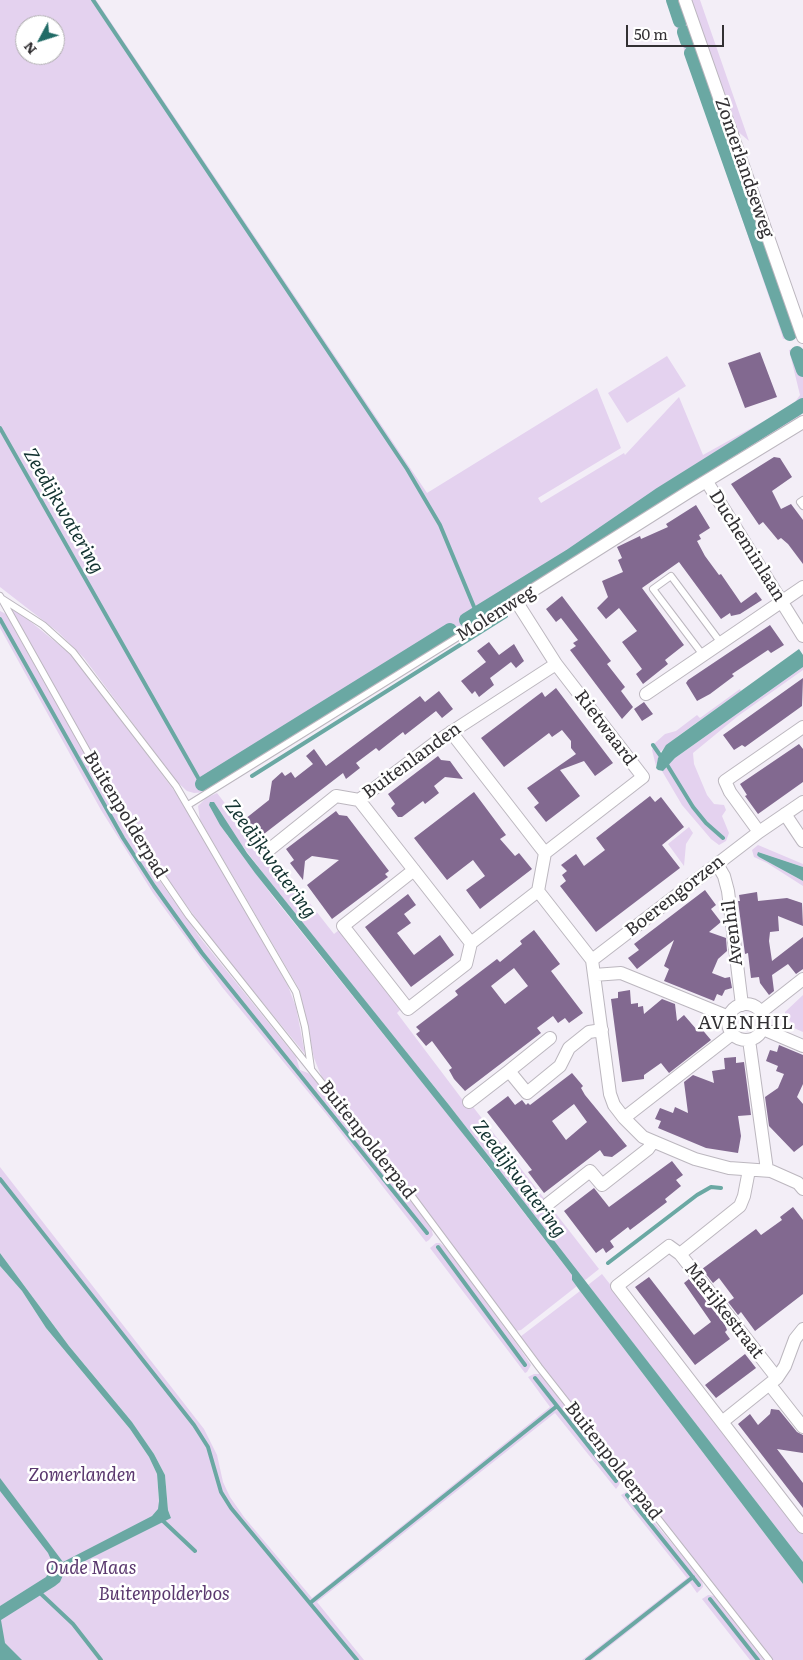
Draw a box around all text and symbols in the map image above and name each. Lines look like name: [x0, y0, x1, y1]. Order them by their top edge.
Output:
north arrow: [15, 15, 65, 65]
scale bar: [628, 15, 726, 47]
text: 50 m: [634, 22, 668, 45]
text: N: [18, 38, 41, 60]
street label: Zomerlandseweg: [710, 95, 778, 241]
water label: Zeedijkwatering: [18, 444, 108, 578]
street label: Ducheminlaan: [704, 486, 790, 606]
street label: Molenweg: [453, 581, 539, 647]
street label: Rietwaard: [570, 686, 640, 770]
street label: Buitenlanden: [359, 718, 465, 804]
street label: Buitenpolderpad: [79, 748, 171, 882]
water label: Zeedijkwatering: [219, 795, 321, 923]
street label: Boerengorzen: [621, 851, 729, 941]
street label: Avenhil: [718, 899, 748, 967]
district label: AVENHIL: [697, 1012, 795, 1034]
street label: Buitenpolderpad: [314, 1076, 420, 1204]
water label: Zeedijkwatering: [467, 1116, 571, 1242]
street label: Marijkestraat: [680, 1259, 768, 1363]
street label: Buitenpolderpad: [560, 1397, 666, 1525]
park label: Zomerlanden: [28, 1465, 136, 1487]
park label: Oude Maas: [46, 1558, 136, 1580]
park label: Buitenpolderbos: [98, 1584, 230, 1606]

